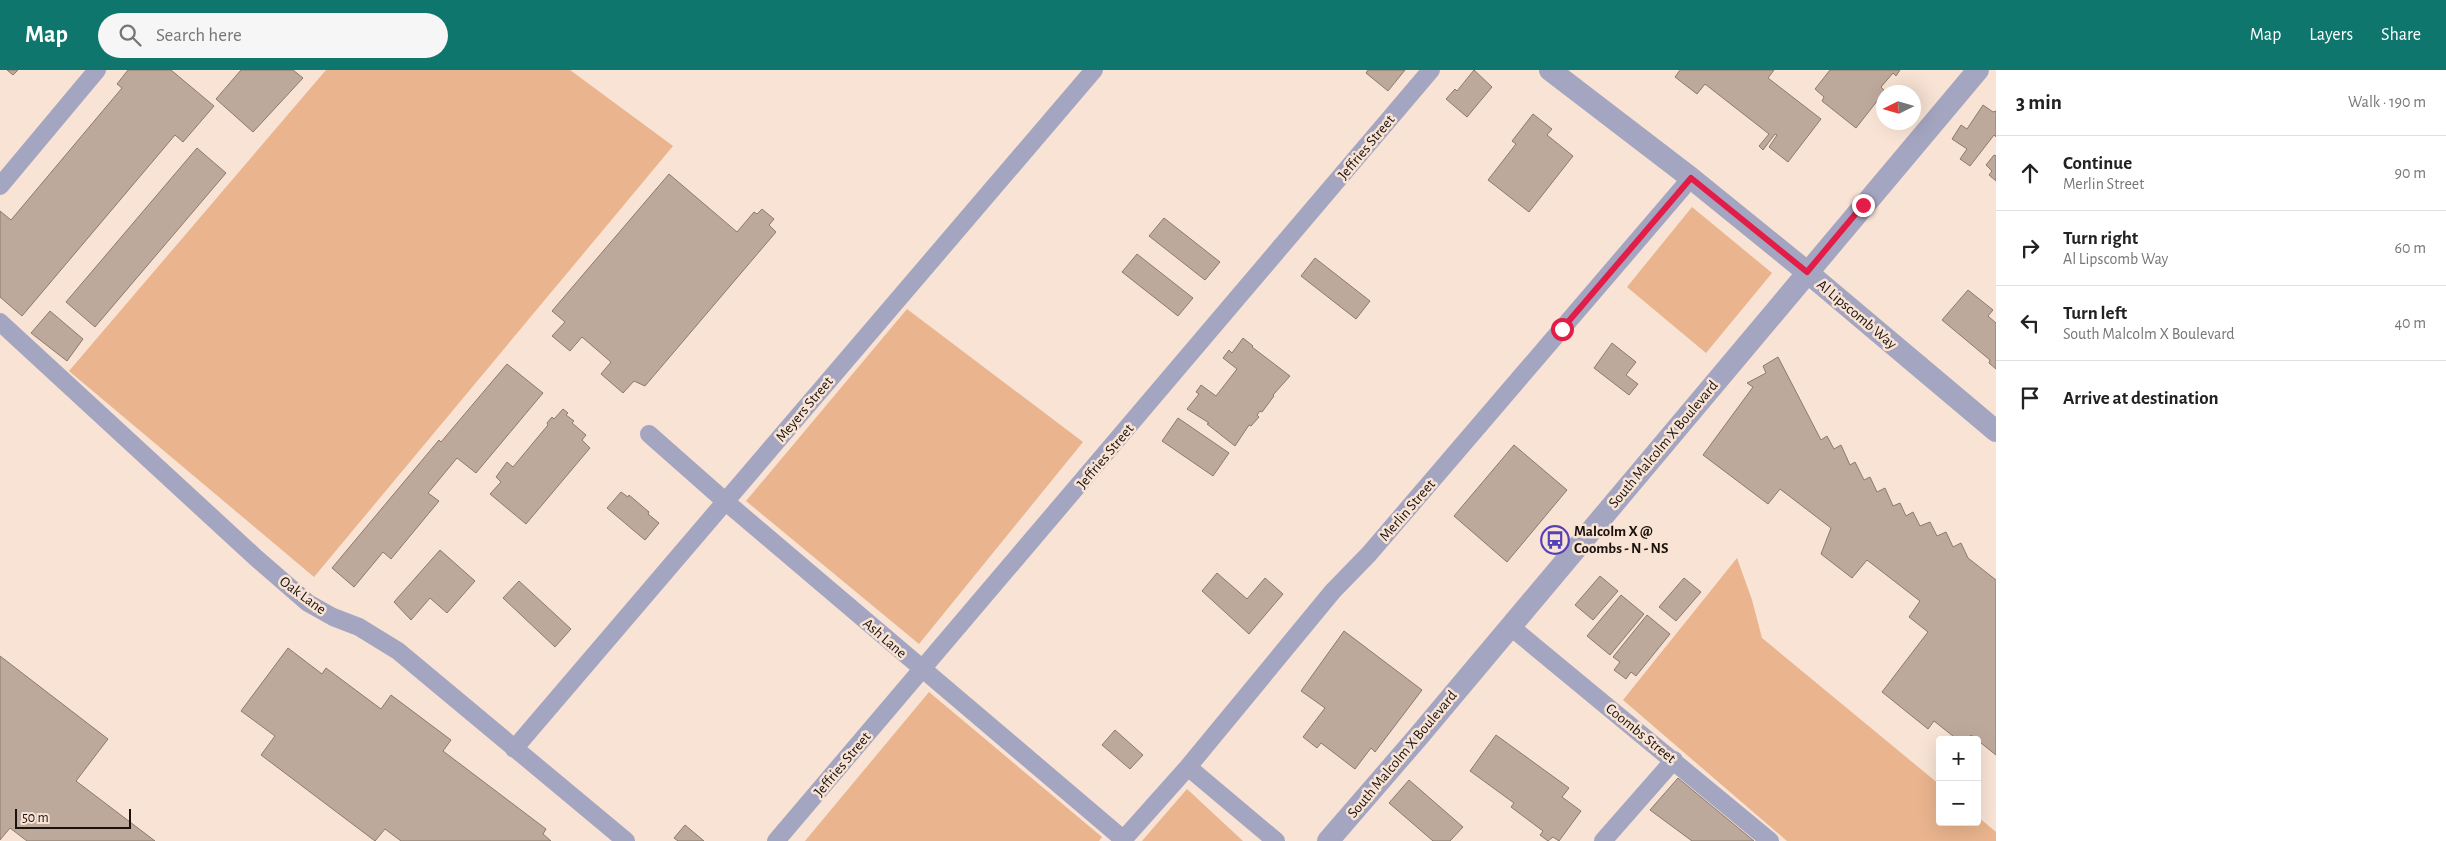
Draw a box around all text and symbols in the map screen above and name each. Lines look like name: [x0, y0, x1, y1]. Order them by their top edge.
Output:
search box: [98, 13, 448, 58]
icon: search: [116, 21, 144, 49]
text: Map: [25, 23, 68, 47]
text: Search here: [156, 26, 242, 45]
text: Map: [2250, 26, 2281, 44]
text: Layers: [2309, 26, 2353, 44]
text: Share: [2381, 26, 2421, 44]
north arrow: [1876, 85, 1921, 130]
text: 3 min: [2016, 92, 2062, 113]
text: Walk · 190 m: [2348, 94, 2426, 110]
street label: Jeffries Street: [1335, 112, 1398, 182]
text: Continue: [2063, 154, 2132, 173]
icon: ahead: [2016, 159, 2044, 187]
text: 90 m: [2395, 165, 2426, 181]
text: Merlin Street: [2063, 176, 2144, 192]
route end: [1852, 194, 1875, 217]
text: Turn right: [2063, 229, 2138, 248]
icon: right: [2016, 234, 2044, 262]
text: 60 m: [2395, 240, 2426, 256]
text: Al Lipscomb Way: [2063, 251, 2168, 267]
street label: Al Lipscomb Way: [1814, 277, 1900, 352]
text: Turn left: [2063, 304, 2127, 323]
icon: left: [2016, 309, 2044, 337]
text: 40 m: [2394, 315, 2426, 331]
route start: [1551, 318, 1574, 341]
text: South Malcolm X Boulevard: [2063, 326, 2235, 342]
street label: Meyers Street: [773, 374, 836, 445]
street label: South Malcolm X Boulevard: [1606, 378, 1721, 511]
icon: arrive: [2016, 384, 2044, 412]
text: Arrive at destination: [2063, 389, 2219, 408]
street label: Jeffries Street: [1074, 421, 1137, 491]
street label: Merlin Street: [1377, 477, 1438, 544]
place label: Malcolm X @ Coombs - N - NS: [1574, 524, 1668, 556]
bus stop icon: Malcolm X @ Coombs - N - NS: [1540, 525, 1570, 555]
street label: Oak Lane: [277, 574, 329, 617]
street label: Ash Lane: [860, 616, 909, 661]
street label: South Malcolm X Boulevard: [1345, 688, 1460, 821]
street label: Coombs Street: [1603, 701, 1679, 766]
street label: Jeffries Street: [811, 729, 874, 799]
map controls: [1936, 736, 1981, 826]
button: +: [1936, 736, 1981, 781]
button: −: [1936, 781, 1981, 826]
scale bar: [15, 806, 131, 829]
text: 50 m: [22, 811, 49, 825]

